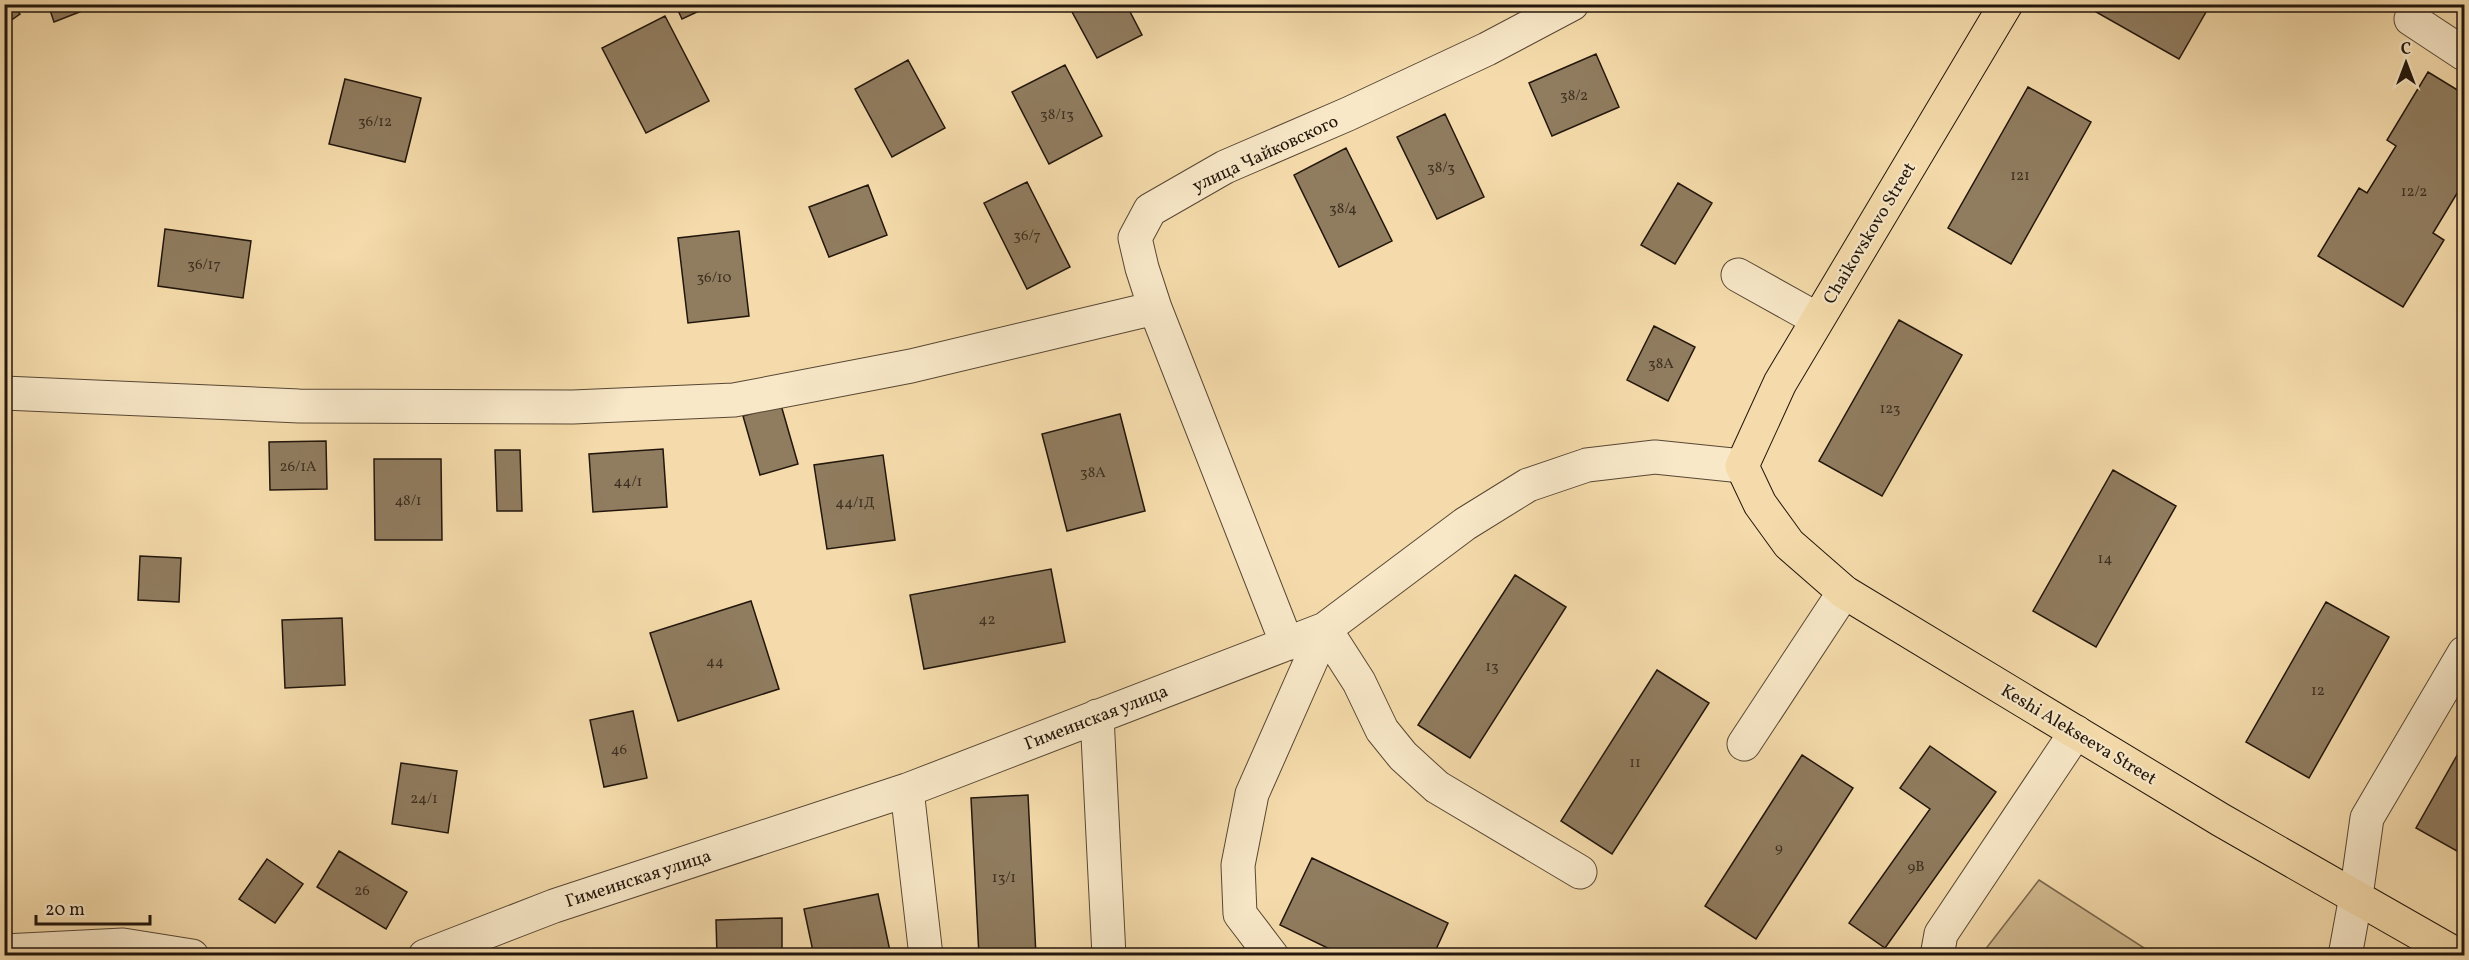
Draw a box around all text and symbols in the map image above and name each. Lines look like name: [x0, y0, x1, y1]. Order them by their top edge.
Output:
north arrow: [2376, 33, 2436, 93]
text: С: [2401, 39, 2411, 61]
house number: 38/2: [1560, 86, 1588, 107]
house number: 38/13: [1040, 105, 1074, 126]
street label: улица Чайковского: [1189, 110, 1343, 199]
house number: 36/12: [358, 112, 392, 133]
house number: 38/3: [1427, 158, 1455, 179]
street label: Chaikovskovo Street: [1818, 158, 1923, 309]
house number: 121: [2010, 166, 2030, 187]
house number: 12/2: [2401, 182, 2427, 203]
house number: 38/4: [1329, 199, 1357, 220]
house number: 36/7: [1013, 226, 1041, 247]
house number: 36/17: [187, 255, 221, 276]
house number: 36/10: [696, 268, 732, 289]
house number: 38А: [1648, 354, 1674, 375]
house number: 123: [1879, 399, 1901, 420]
house number: 26/1А: [279, 457, 317, 478]
house number: 38А: [1080, 463, 1106, 484]
house number: 44/1: [614, 472, 642, 493]
house number: 48/1: [394, 491, 422, 512]
house number: 44/1Д: [835, 493, 875, 514]
house number: 14: [2098, 549, 2112, 570]
house number: 42: [978, 610, 996, 631]
house number: 44: [706, 652, 724, 673]
house number: 13: [1485, 657, 1499, 678]
street label: Гимеинская улица: [1021, 679, 1172, 757]
street label: Keshi Alekseeva Street: [1996, 679, 2161, 792]
house number: 12: [2311, 681, 2325, 702]
house number: 46: [611, 740, 627, 761]
house number: 11: [1629, 753, 1641, 774]
house number: 24/1: [410, 789, 438, 810]
house number: 9: [1775, 838, 1783, 859]
street label: Гимеинская улица: [562, 844, 715, 915]
house number: 9В: [1907, 857, 1925, 878]
house number: 13/1: [992, 868, 1016, 889]
house number: 26: [354, 881, 370, 902]
scale bar: [36, 888, 150, 926]
text: 20 m: [45, 898, 85, 923]

